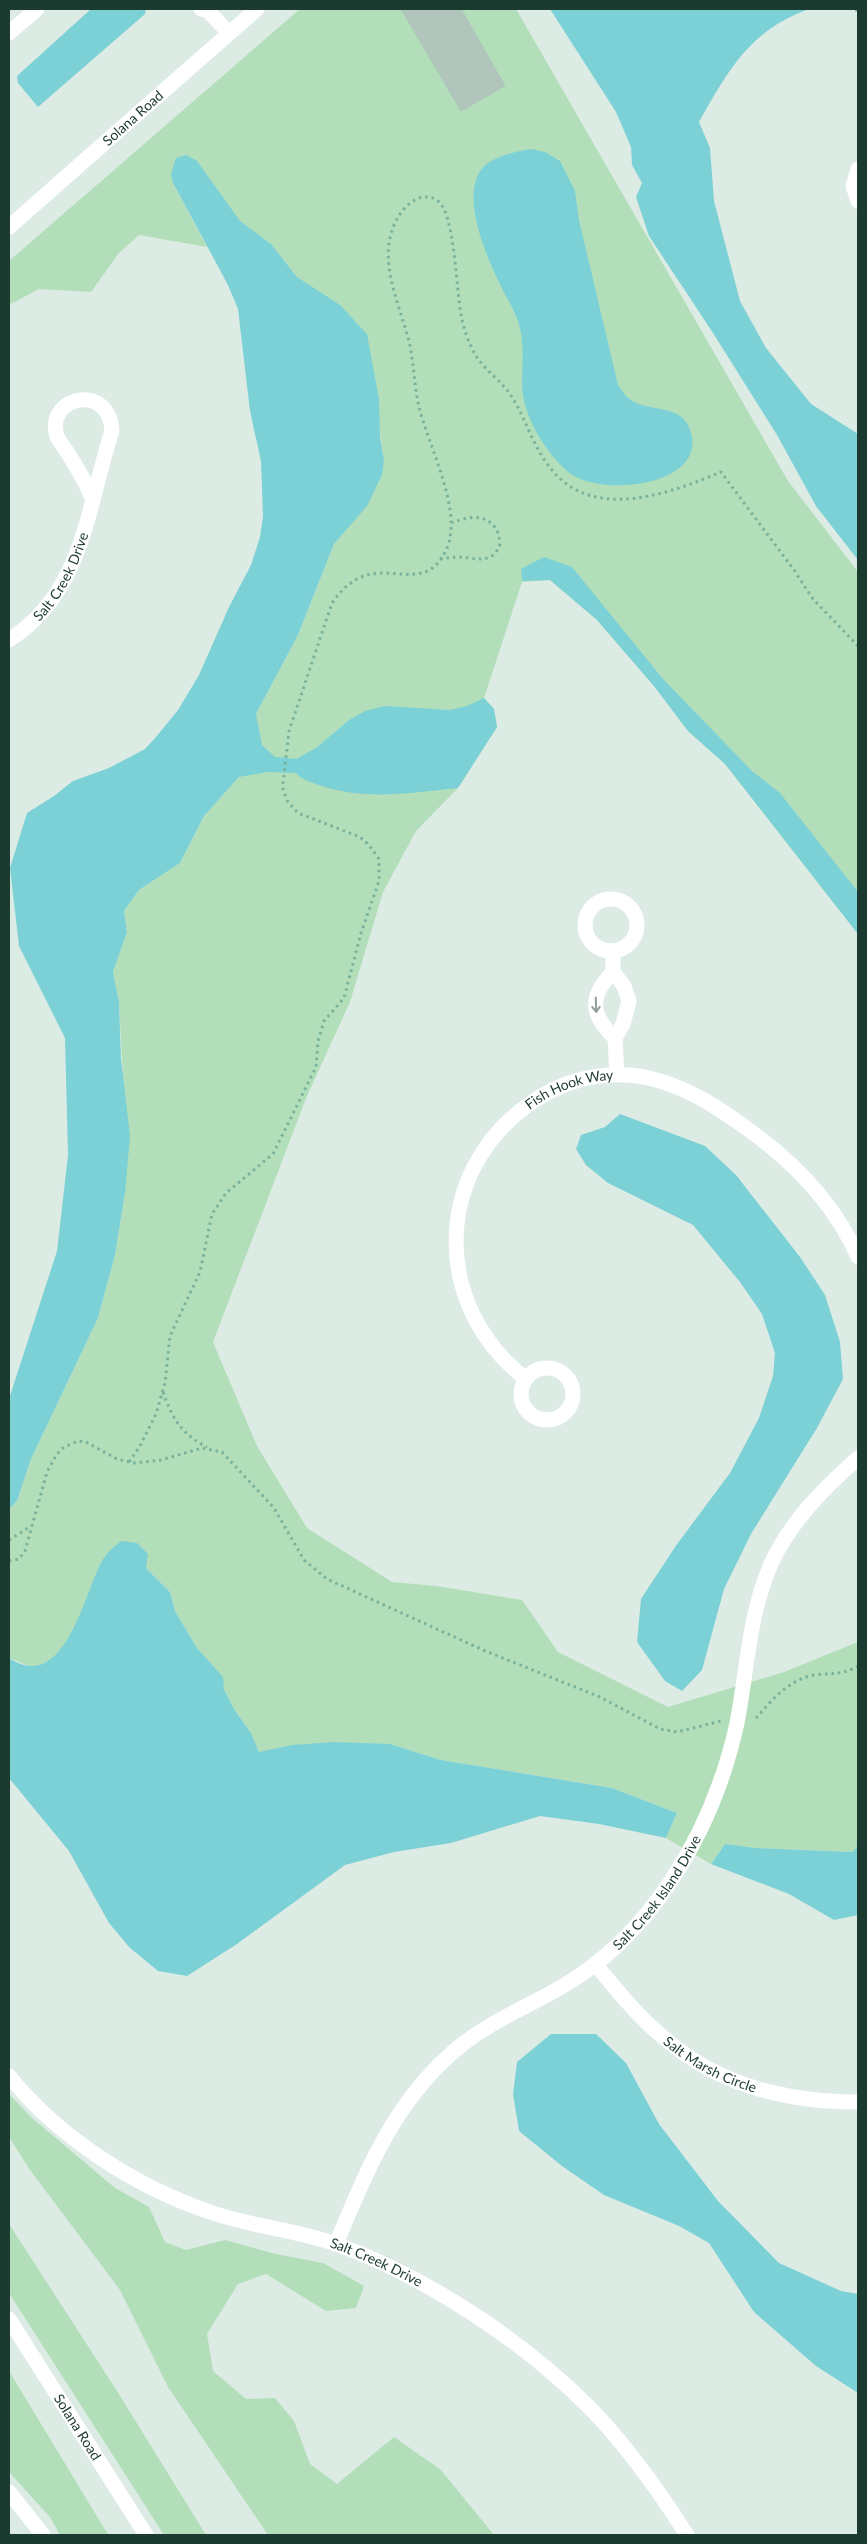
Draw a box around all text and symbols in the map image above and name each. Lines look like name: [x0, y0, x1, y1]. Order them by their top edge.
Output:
street label: Solana Road: [99, 86, 166, 149]
street label: Salt Creek Drive: [29, 530, 91, 624]
one-way arrow: [592, 997, 601, 1013]
street label: Fish Hook Way: [521, 1066, 614, 1112]
street label: Salt Creek Island Drive: [609, 1832, 704, 1953]
street label: Salt Marsh Circle: [660, 2032, 759, 2096]
street label: Salt Creek Drive: [328, 2234, 426, 2290]
street label: Solana Road: [51, 2390, 105, 2463]

